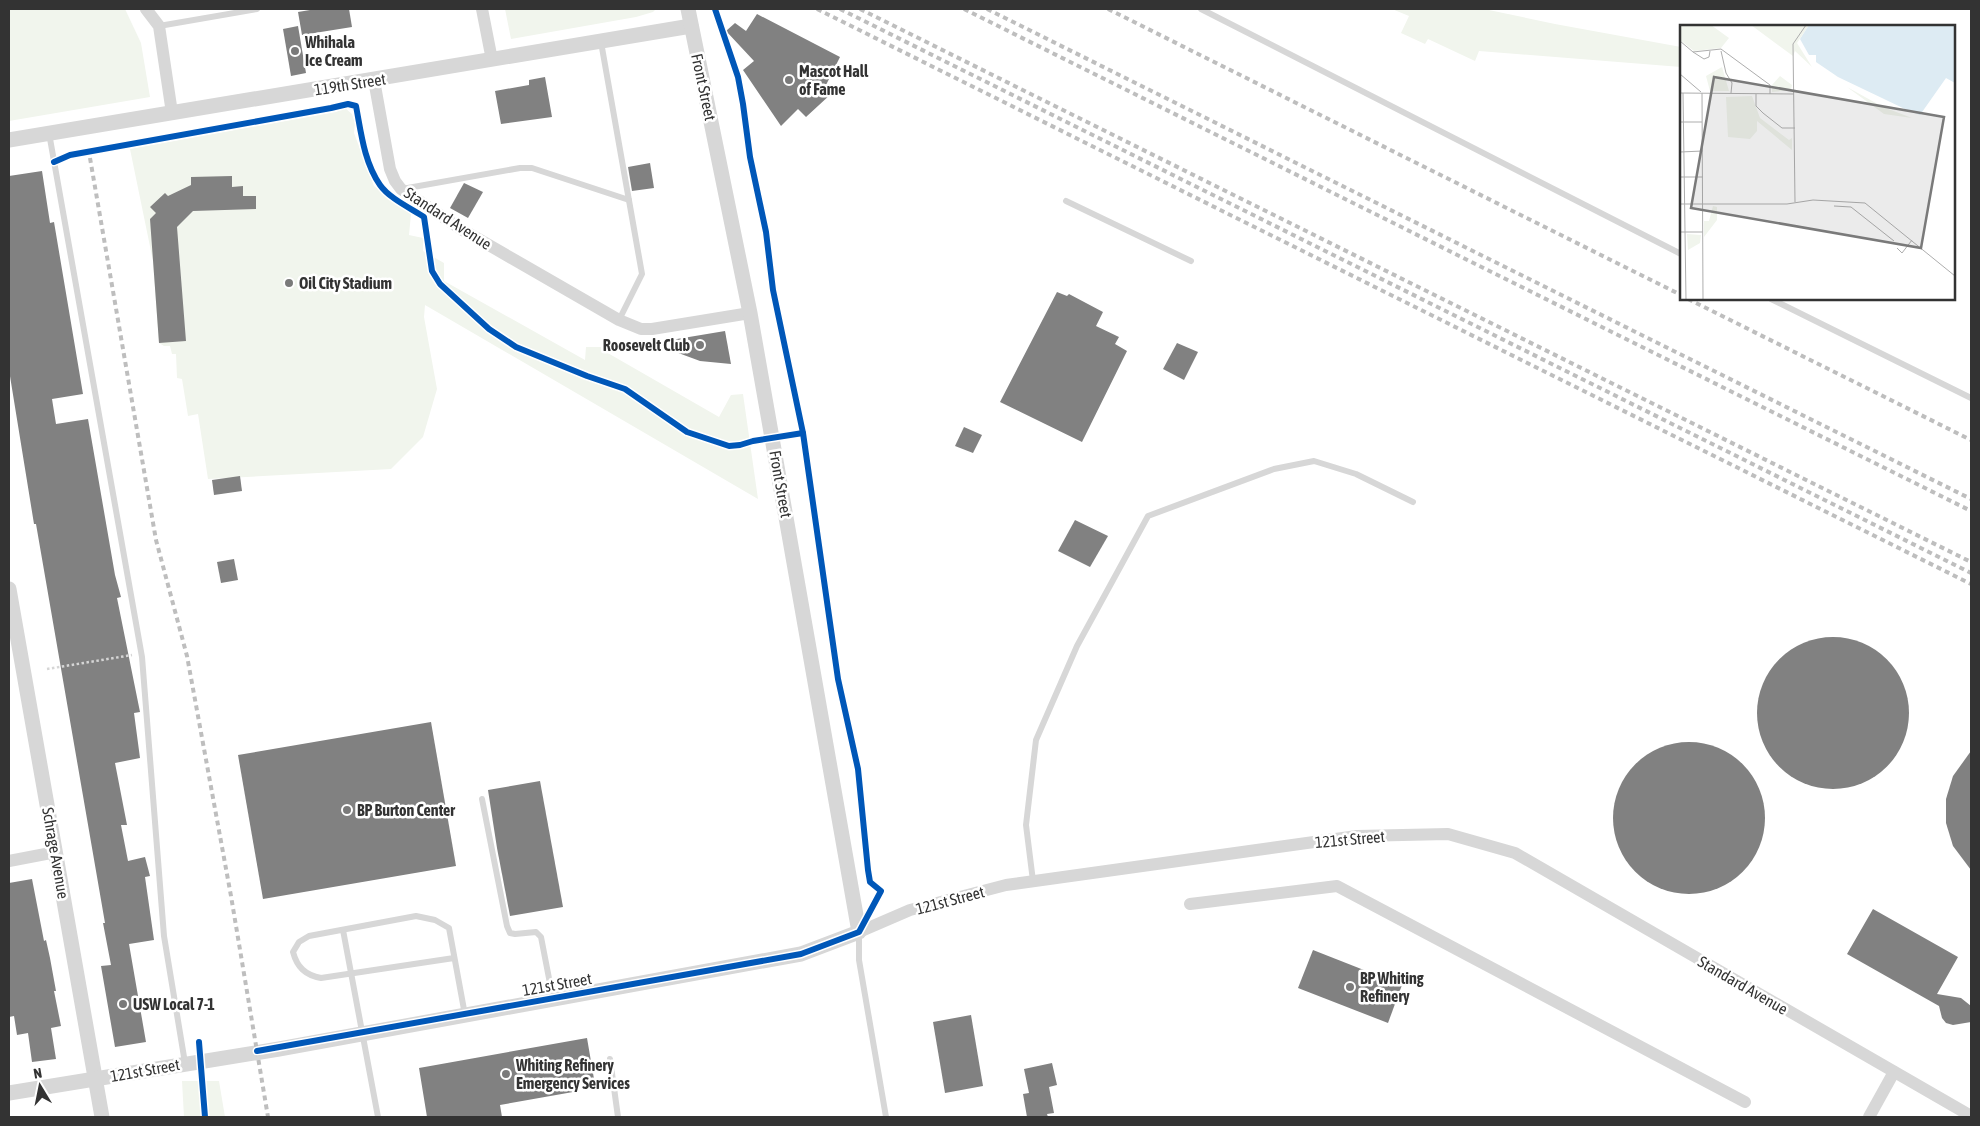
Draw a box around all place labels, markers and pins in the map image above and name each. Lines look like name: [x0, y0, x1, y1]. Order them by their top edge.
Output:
place label: Whihala Ice Cream: [304, 33, 363, 69]
marker: Whihala Ice Cream: [289, 45, 301, 57]
place label: Mascot Hall of Fame: [799, 62, 869, 98]
marker: Mascot Hall of Fame: [783, 74, 795, 86]
place label: Oil City Stadium: [299, 274, 392, 292]
marker: Oil City Stadium: [283, 277, 295, 289]
place label: Roosevelt Club: [603, 336, 690, 354]
marker: Roosevelt Club: [694, 339, 706, 351]
place label: BP Burton Center: [357, 801, 455, 819]
marker: BP Burton Center: [341, 804, 353, 816]
place label: BP Whiting Refinery: [1360, 969, 1424, 1005]
marker: BP Whiting Refinery: [1344, 981, 1356, 993]
place label: USW Local 7-1: [133, 995, 215, 1013]
marker: USW Local 7-1: [117, 998, 129, 1010]
place label: Whiting Refinery Emergency Services: [515, 1056, 630, 1092]
marker: Whiting Refinery Emergency Services: [500, 1068, 512, 1080]

